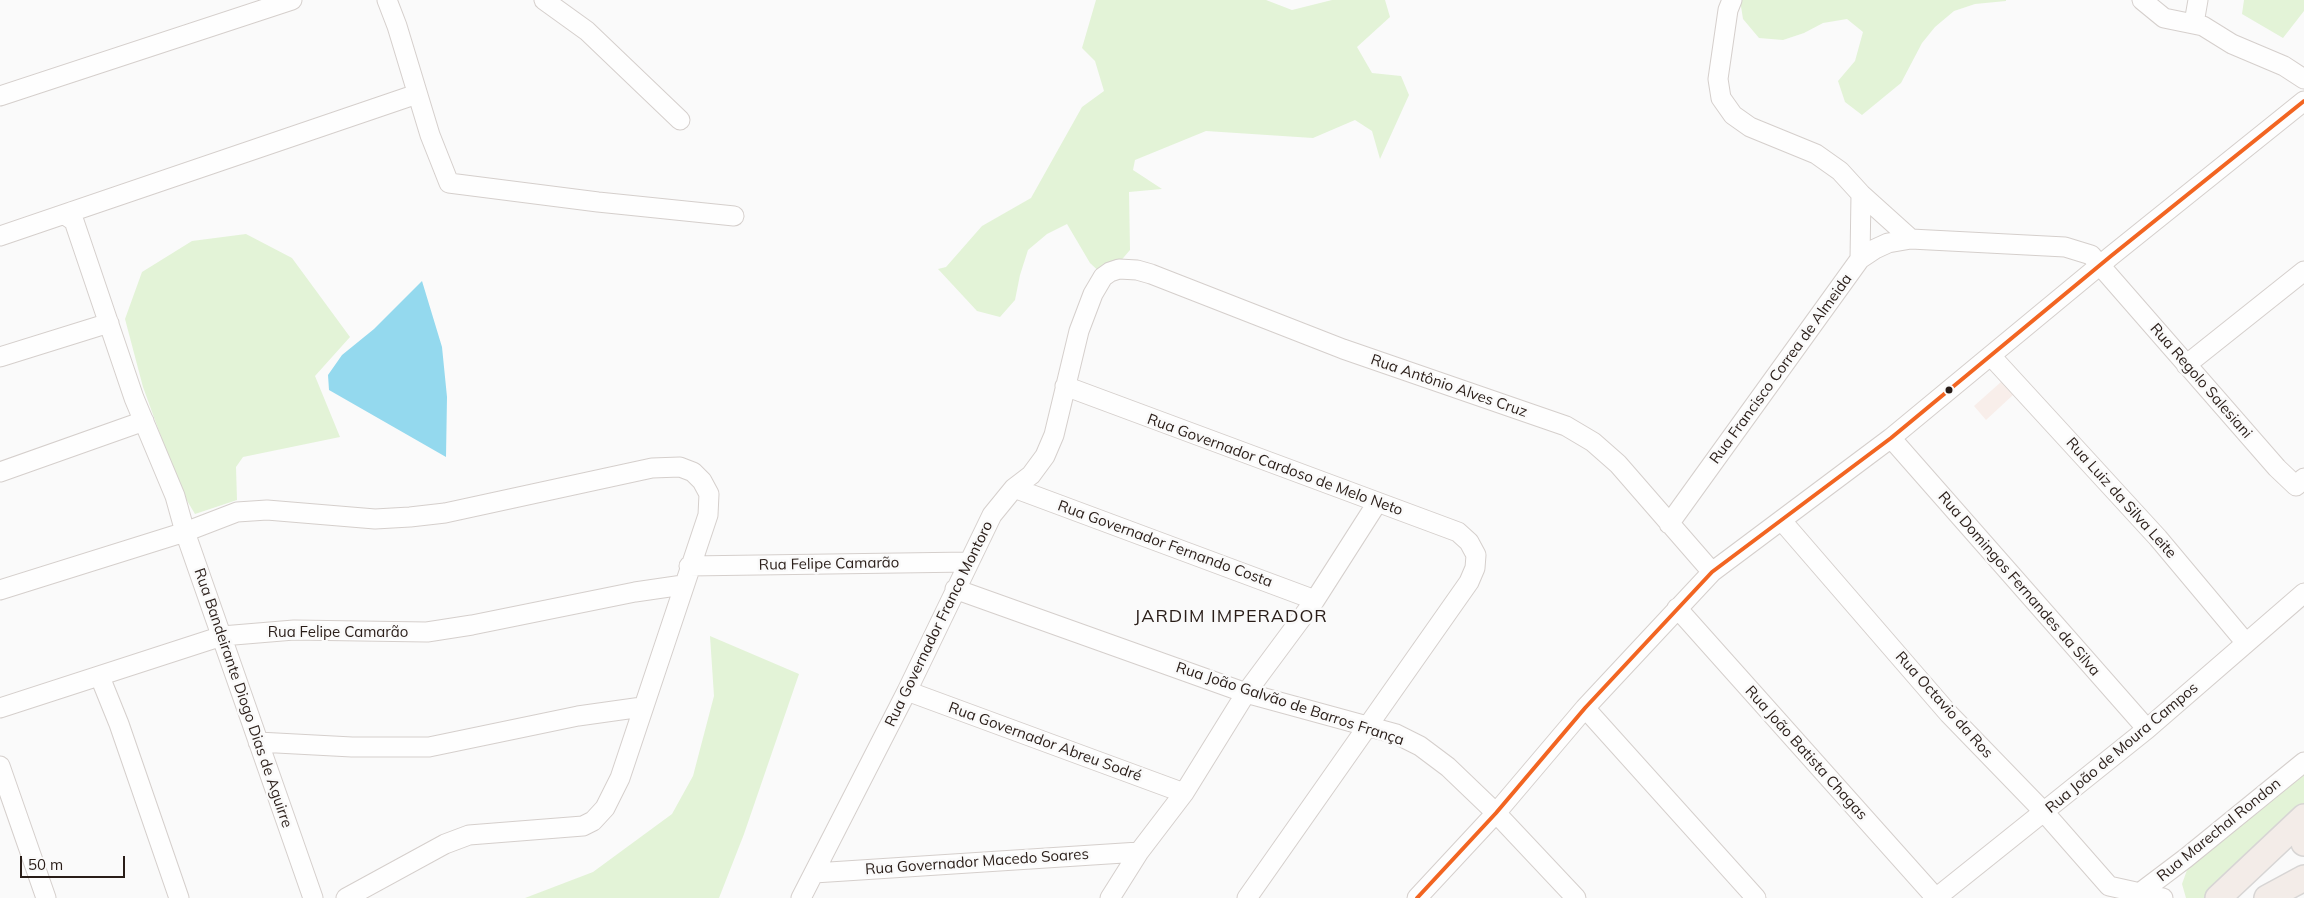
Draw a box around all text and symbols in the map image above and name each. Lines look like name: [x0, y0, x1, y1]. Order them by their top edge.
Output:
street label: Rua Francisco Correa de Almeida: [1706, 271, 1856, 467]
street label: Rua Regolo Salesiani: [2146, 320, 2256, 442]
street label: Rua Antônio Alves Cruz: [1368, 351, 1530, 421]
unlabelled marker: [1944, 385, 1954, 395]
street label: Rua Governador Cardoso de Melo Neto: [1145, 410, 1405, 520]
street label: Rua Luiz da Silva Leite: [2062, 434, 2180, 562]
street label: Rua Domingos Fernandes da Silva: [1934, 488, 2104, 680]
street label: Rua Governador Fernando Costa: [1055, 497, 1275, 591]
street label: Rua Governador Franco Montoro: [881, 518, 997, 730]
street label: Rua Felipe Camarão: [759, 554, 899, 574]
street label: Rua Bandeirante Diogo Dias de Aguirre: [190, 566, 296, 830]
district label: JARDIM IMPERADOR: [1132, 606, 1330, 628]
street label: Rua Felipe Camarão: [268, 623, 408, 641]
street label: Rua Octavio da Ros: [1891, 648, 1997, 762]
street label: Rua João Galvão de Barros França: [1174, 659, 1406, 749]
street label: Rua João de Moura Campos: [2042, 679, 2202, 817]
street label: Rua João Batista Chagas: [1741, 682, 1871, 824]
street label: Rua Governador Abreu Sodré: [946, 699, 1144, 785]
street label: Rua Marechal Rondon: [2154, 775, 2284, 885]
street label: Rua Governador Macedo Soares: [865, 845, 1089, 879]
scale bar: [22, 846, 128, 878]
text: 50 m: [28, 855, 63, 874]

